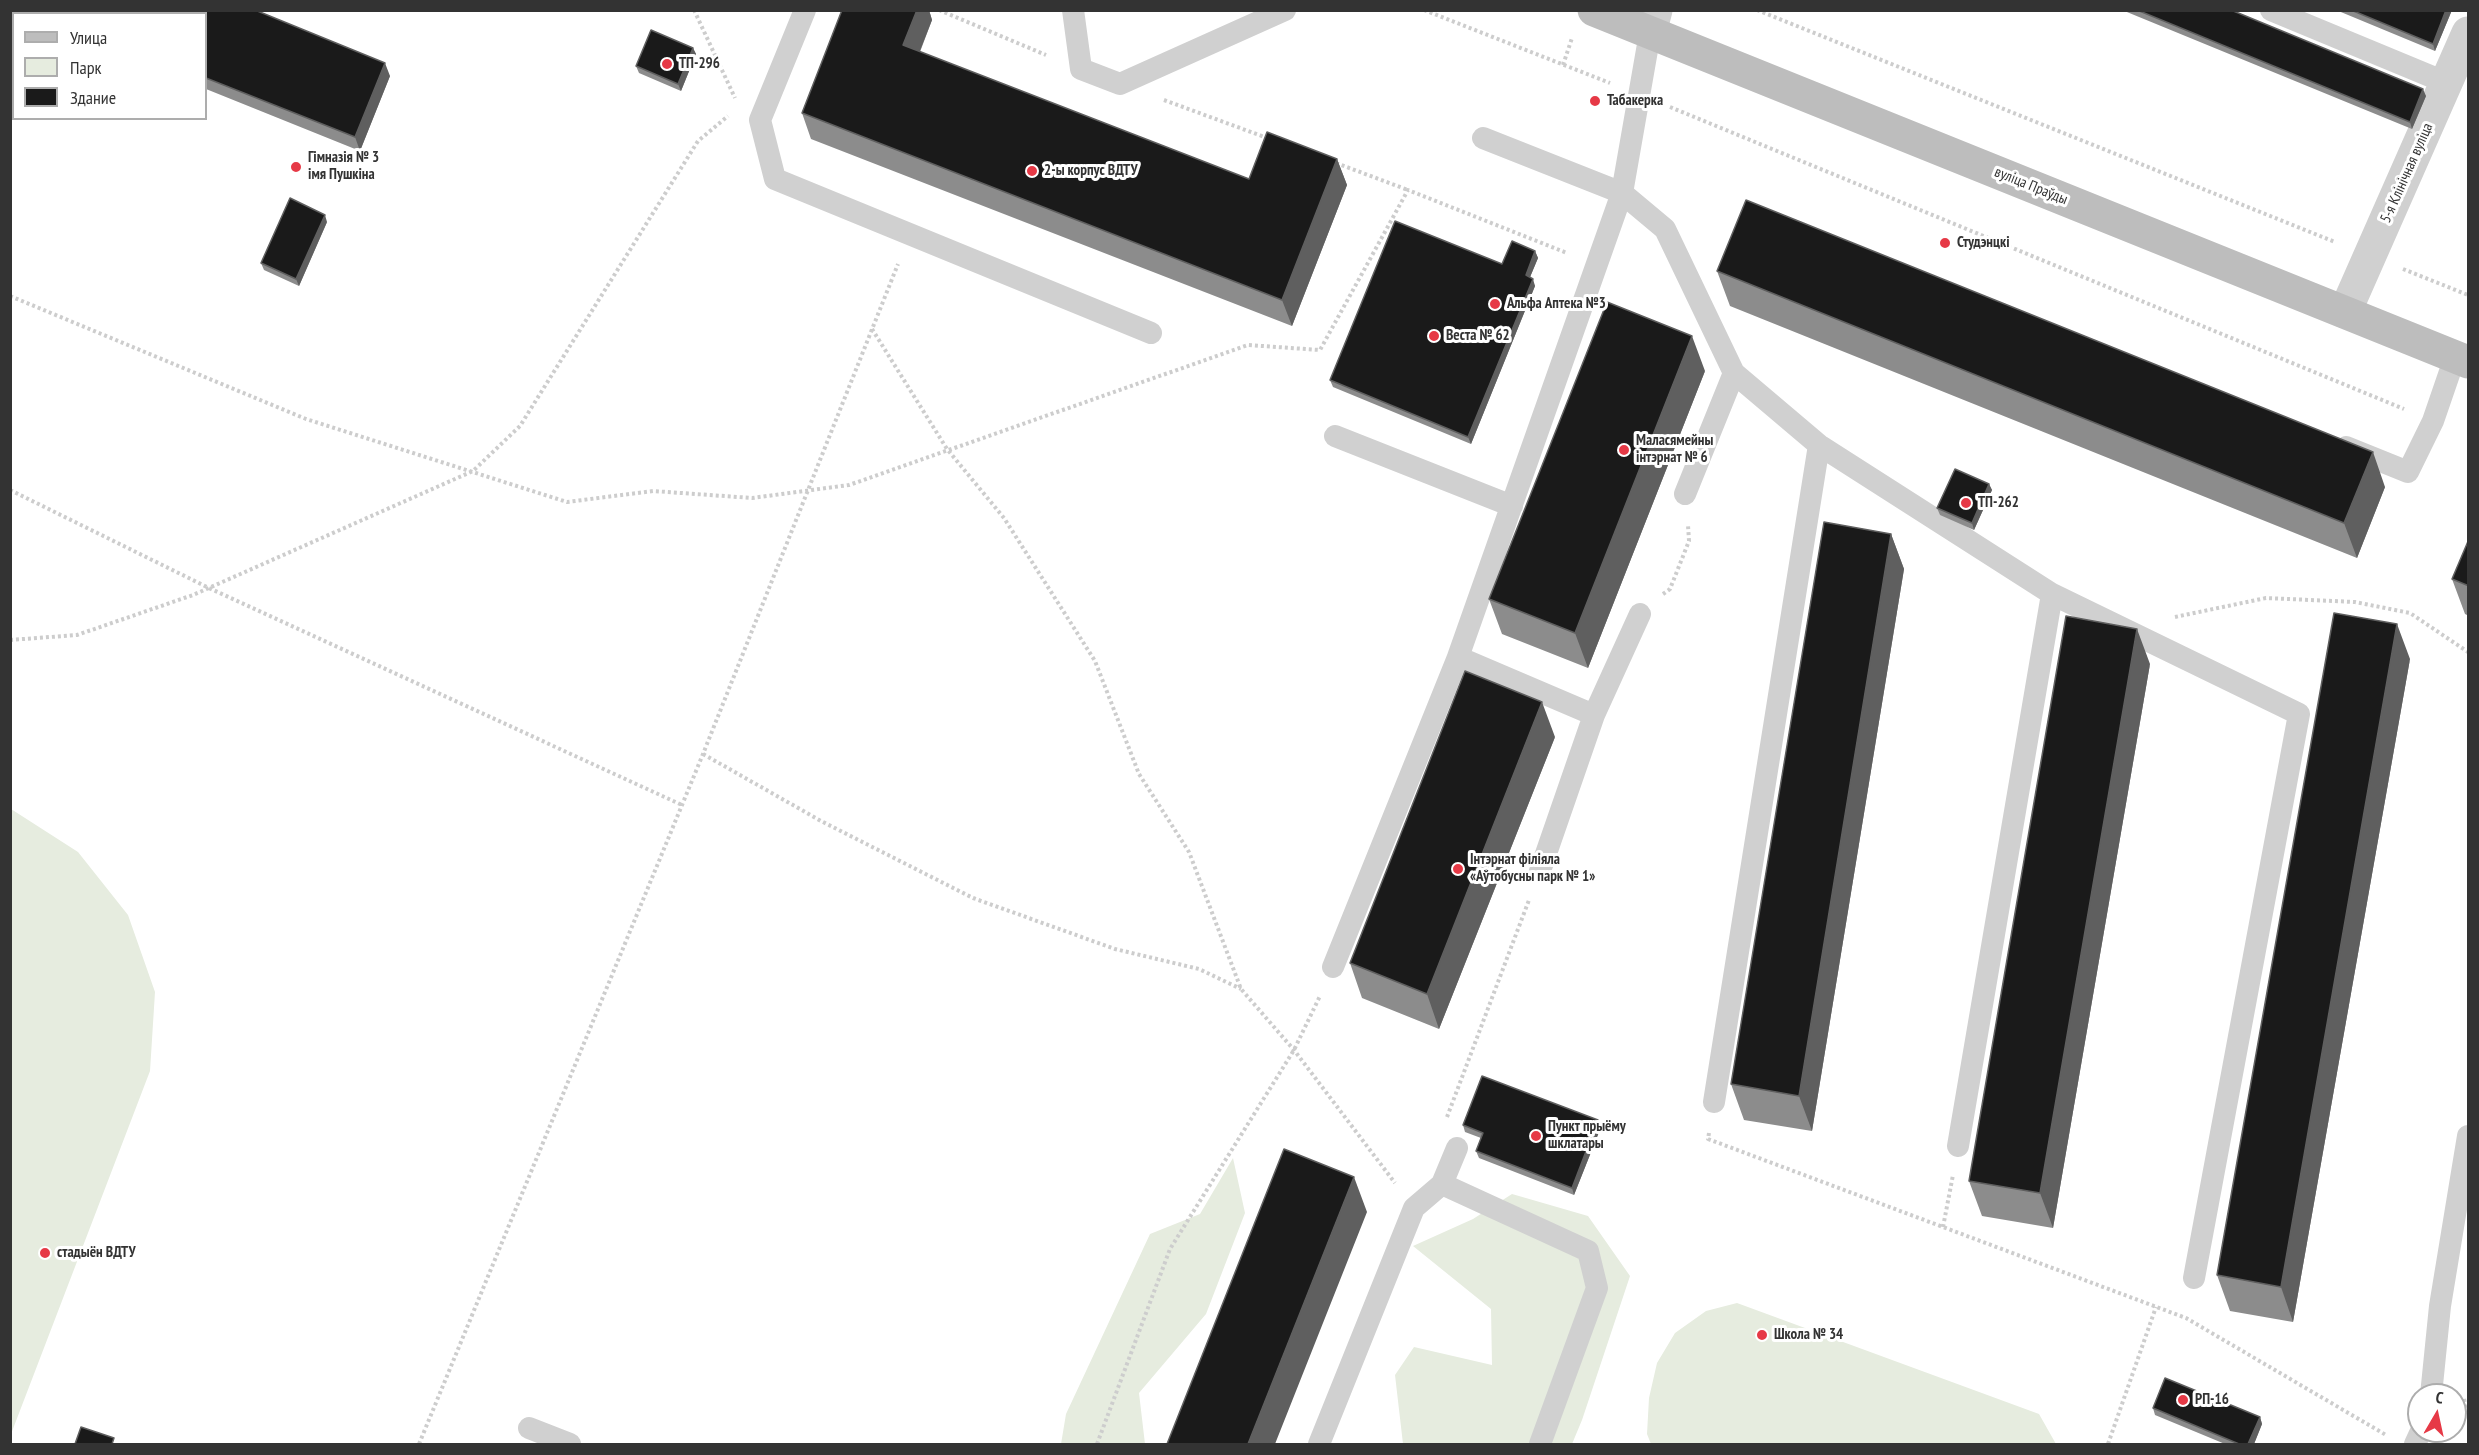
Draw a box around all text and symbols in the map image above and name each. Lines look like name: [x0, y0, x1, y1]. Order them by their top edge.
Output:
legend: [12, 12, 207, 120]
text: Улица: [70, 26, 107, 49]
place label: ТП-296: [679, 55, 720, 73]
text: Парк: [70, 56, 101, 79]
marker: ТП-296: [660, 57, 674, 71]
text: Здание: [70, 86, 116, 109]
place label: Табакерка: [1607, 92, 1663, 110]
marker: Табакерка: [1588, 94, 1602, 108]
street label: 5-я Клінічная вуліца: [2377, 120, 2437, 226]
place label: Гімназія № 3 імя Пушкіна: [308, 149, 379, 184]
marker: Гімназія № 3 імя Пушкіна: [289, 160, 303, 174]
place label: 2-ы корпус ВДТУ: [1044, 162, 1138, 180]
street label: вуліца Праўды: [1992, 163, 2070, 209]
marker: 2-ы корпус ВДТУ: [1025, 164, 1039, 178]
place label: Студэнцкі: [1957, 234, 2009, 252]
marker: Студэнцкі: [1938, 236, 1952, 250]
place label: Альфа Аптека №3: [1507, 295, 1606, 313]
marker: Альфа Аптека №3: [1488, 297, 1502, 311]
place label: Веста № 62: [1446, 327, 1510, 345]
marker: Веста № 62: [1427, 329, 1441, 343]
place label: Маласямейны інтэрнат № 6: [1636, 432, 1713, 467]
marker: Маласямейны інтэрнат № 6: [1617, 443, 1631, 457]
place label: ТП-262: [1978, 494, 2019, 512]
marker: ТП-262: [1959, 496, 1973, 510]
place label: Інтэрнат філіяла «Аўтобусны парк № 1»: [1470, 851, 1595, 886]
marker: Інтэрнат філіяла «Аўтобусны парк № 1»: [1451, 862, 1465, 876]
place label: Пункт прыёму шклатары: [1548, 1118, 1626, 1153]
marker: Пункт прыёму шклатары: [1529, 1129, 1543, 1143]
place label: стадыён ВДТУ: [57, 1244, 136, 1262]
marker: стадыён ВДТУ: [38, 1246, 52, 1260]
place label: Школа № 34: [1774, 1326, 1843, 1344]
marker: Школа № 34: [1755, 1328, 1769, 1342]
north arrow: [2407, 1383, 2467, 1443]
text: С: [2434, 1387, 2445, 1408]
place label: РП-16: [2195, 1391, 2229, 1409]
marker: РП-16: [2176, 1393, 2190, 1407]

